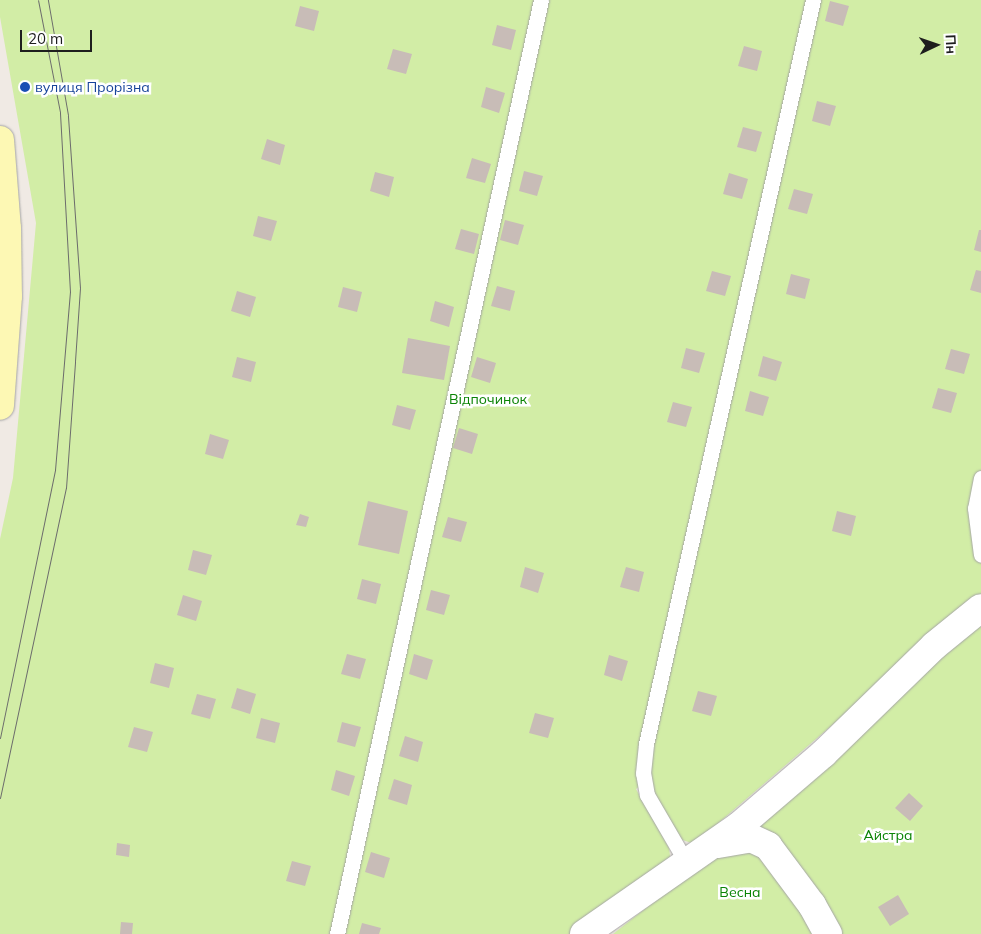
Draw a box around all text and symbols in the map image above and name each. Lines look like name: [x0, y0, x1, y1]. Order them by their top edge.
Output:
scale bar: [22, 20, 95, 52]
north arrow: [911, 20, 961, 70]
text: 20 m: [28, 29, 63, 48]
text: Пн: [941, 34, 960, 54]
place label: вулиця Прорізна: [35, 79, 150, 95]
marker: вулиця Прорізна: [19, 81, 31, 93]
park label: Відпочинок: [449, 391, 527, 407]
park label: Айстра: [863, 827, 913, 843]
park label: Весна: [719, 884, 761, 900]

